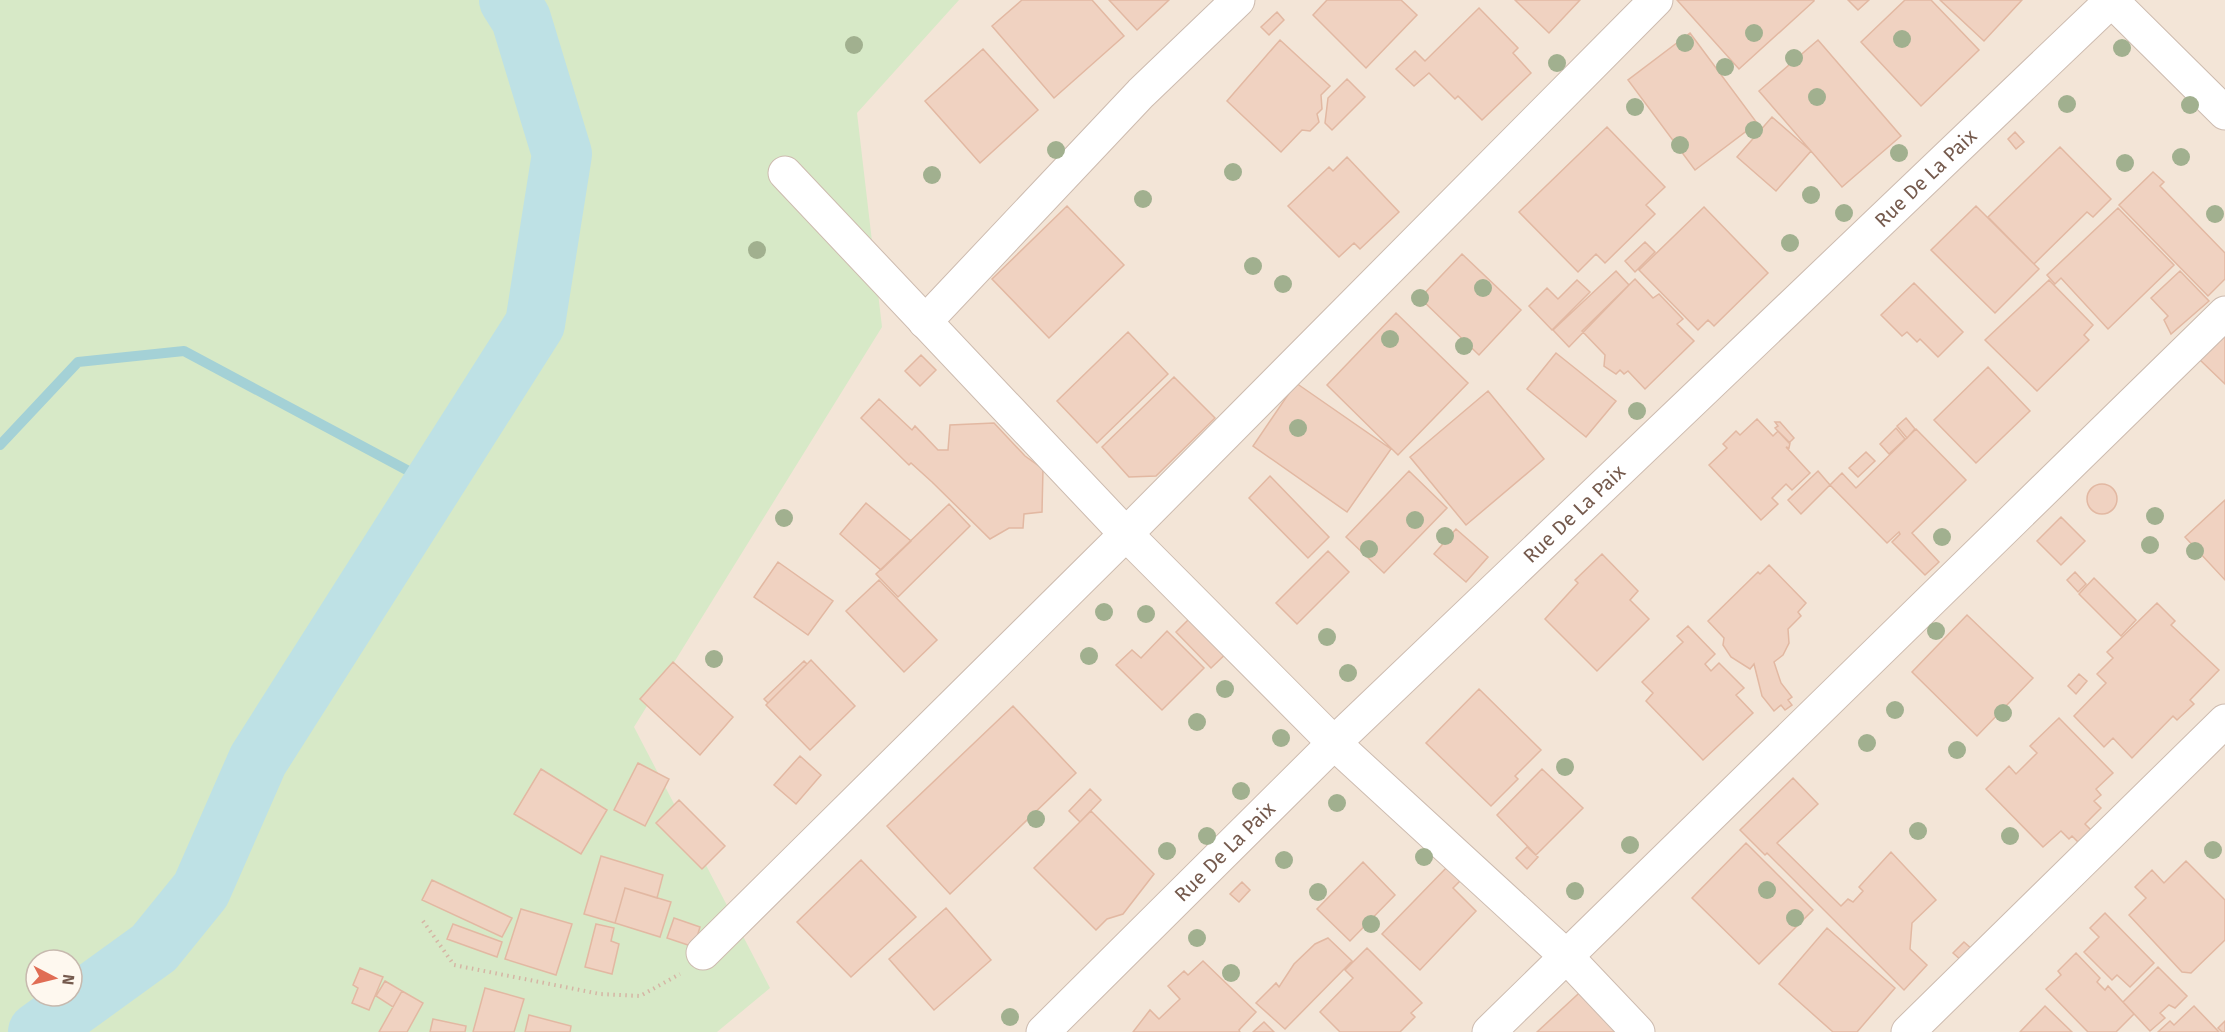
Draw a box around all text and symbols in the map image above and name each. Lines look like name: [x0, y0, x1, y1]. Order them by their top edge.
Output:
street label: Rue De La Paix: [1870, 124, 1982, 232]
street label: Rue De La Paix: [1518, 459, 1630, 568]
street label: Rue De La Paix: [1169, 796, 1280, 907]
north arrow: [24, 948, 84, 1008]
text: N: [58, 973, 78, 986]

